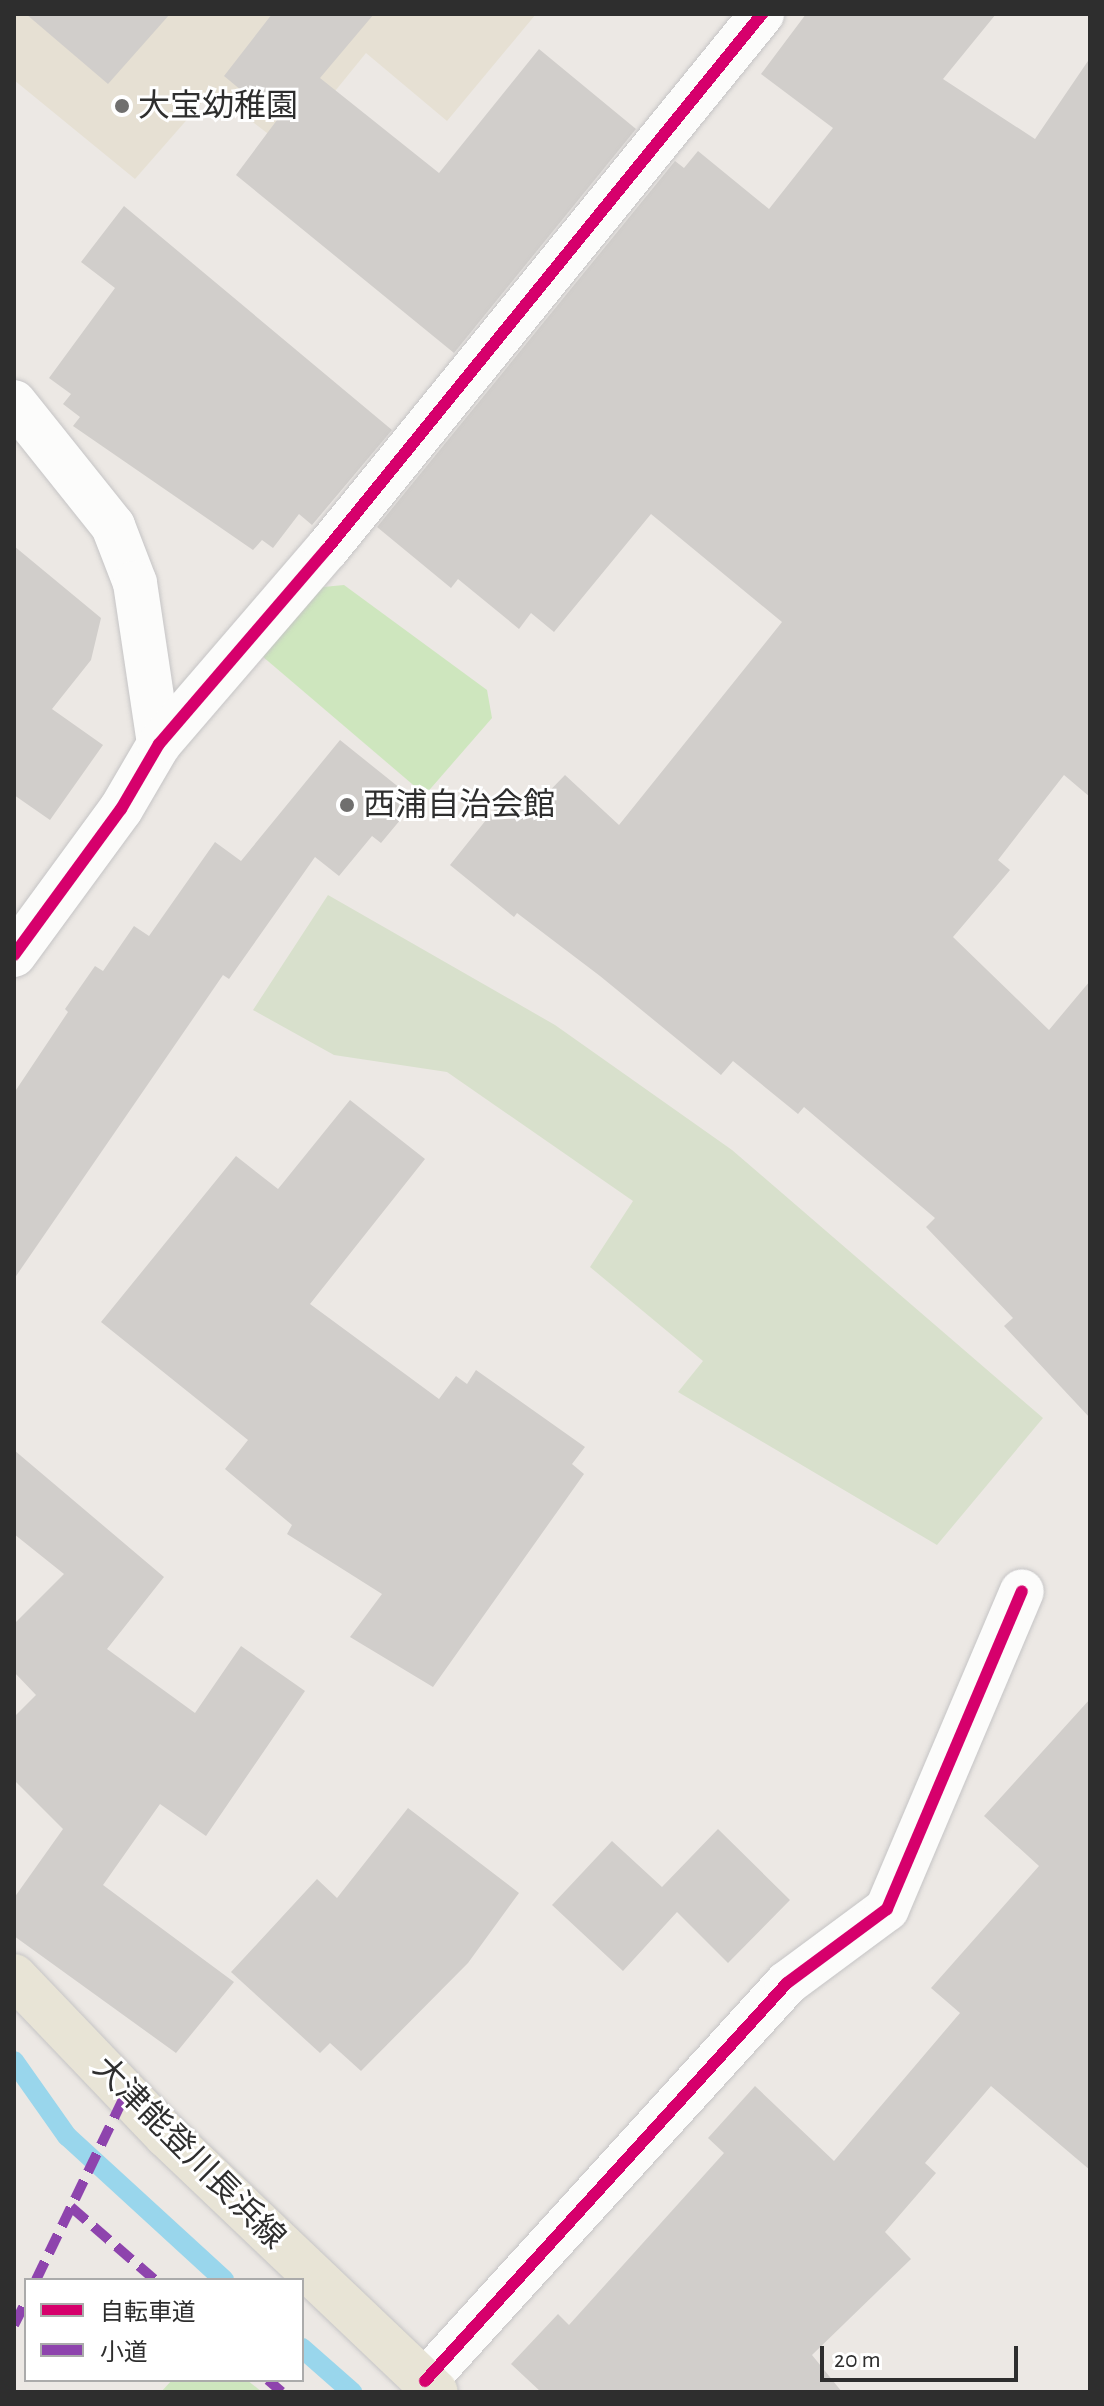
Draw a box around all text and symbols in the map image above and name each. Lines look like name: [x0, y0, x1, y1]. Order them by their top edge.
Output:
place label: 大宝幼稚園: [138, 87, 298, 125]
marker: 大宝幼稚園: [113, 97, 131, 115]
place label: 西浦自治会館: [363, 786, 555, 824]
marker: 西浦自治会館: [338, 796, 356, 814]
street label: 大津能登川長浜線: [85, 2049, 293, 2257]
legend: [24, 2278, 304, 2382]
text: 自転車道: [100, 2301, 196, 2325]
scale bar: [824, 2330, 1022, 2380]
text: 小道: [100, 2341, 148, 2365]
text: 20 m: [834, 2348, 881, 2372]

